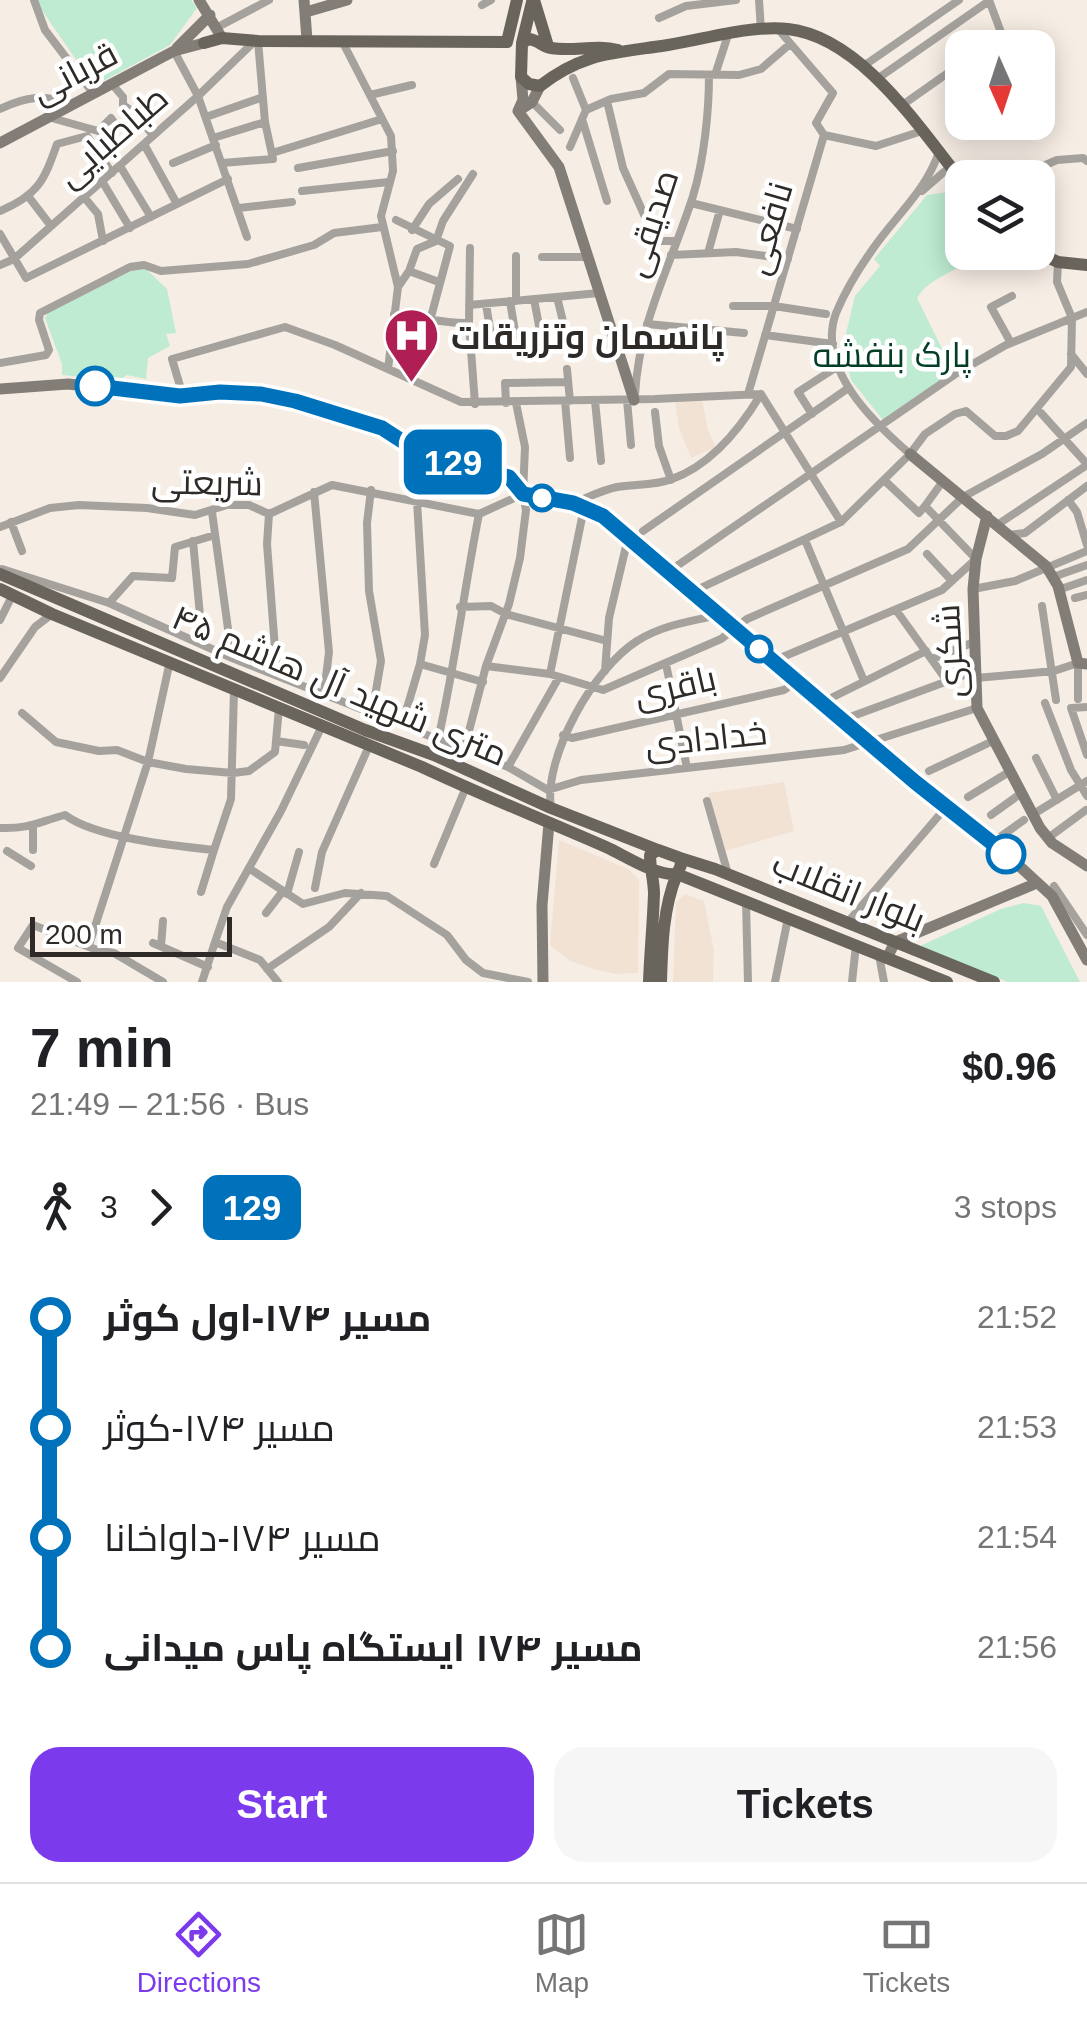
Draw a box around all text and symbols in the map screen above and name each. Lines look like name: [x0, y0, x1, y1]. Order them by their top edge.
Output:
north arrow: [945, 30, 1055, 140]
map controls: [945, 30, 1055, 270]
street label: قربانی: [24, 33, 125, 113]
street label: طباطبایی: [49, 77, 176, 196]
button: layers: [945, 160, 1055, 270]
street label: صدیقی: [614, 165, 687, 282]
street label: نافعی: [736, 177, 802, 279]
hospital icon: پانسمان وتزریقات: [382, 306, 442, 385]
place label: پانسمان وتزریقات: [451, 317, 724, 362]
park label: پارک بنفشه: [813, 335, 971, 378]
unlabelled marker: [76, 367, 114, 405]
line badge: 129: [396, 430, 510, 494]
text: 129: [424, 443, 482, 482]
street label: شریعتی: [151, 462, 263, 504]
unlabelled marker: [529, 485, 555, 511]
street label: ۴۵ متری شهید آل هاشم: [165, 597, 513, 778]
street label: شکری: [927, 603, 973, 699]
unlabelled marker: [746, 636, 772, 662]
street label: باقری: [630, 658, 720, 716]
street label: خدادادی: [643, 712, 769, 766]
unlabelled marker: [987, 835, 1025, 873]
street label: بلوار انقلاب: [767, 843, 931, 940]
scale bar: [30, 912, 232, 956]
text: 200 m: [45, 919, 123, 950]
text: 7 min: [30, 1017, 174, 1079]
text: $0.96: [962, 1046, 1057, 1088]
text: 21:49 – 21:56 · Bus: [30, 1086, 309, 1122]
icon: walk: [30, 1180, 85, 1235]
icon: forward: [133, 1180, 188, 1235]
text: 129: [223, 1188, 281, 1227]
text: 3: [100, 1189, 118, 1225]
text: 3 stops: [954, 1189, 1057, 1225]
text: مسیر ۱۷۴-اول کوثر: [104, 1297, 431, 1339]
text: 21:52: [977, 1299, 1057, 1335]
text: مسیر ۱۷۴-کوثر: [104, 1407, 335, 1449]
text: 21:53: [977, 1409, 1057, 1445]
text: مسیر ۱۷۴-داواخانا: [104, 1517, 381, 1559]
text: 21:54: [977, 1519, 1057, 1555]
text: مسیر ۱۷۴ ایستگاه پاس میدانی: [104, 1627, 643, 1669]
text: 21:56: [977, 1629, 1057, 1665]
button: Start: [30, 1747, 534, 1862]
button: Tickets: [554, 1747, 1057, 1862]
tab: Directions: [137, 1907, 261, 1999]
tab: Map: [534, 1907, 589, 1999]
tab: Tickets: [863, 1907, 950, 1999]

